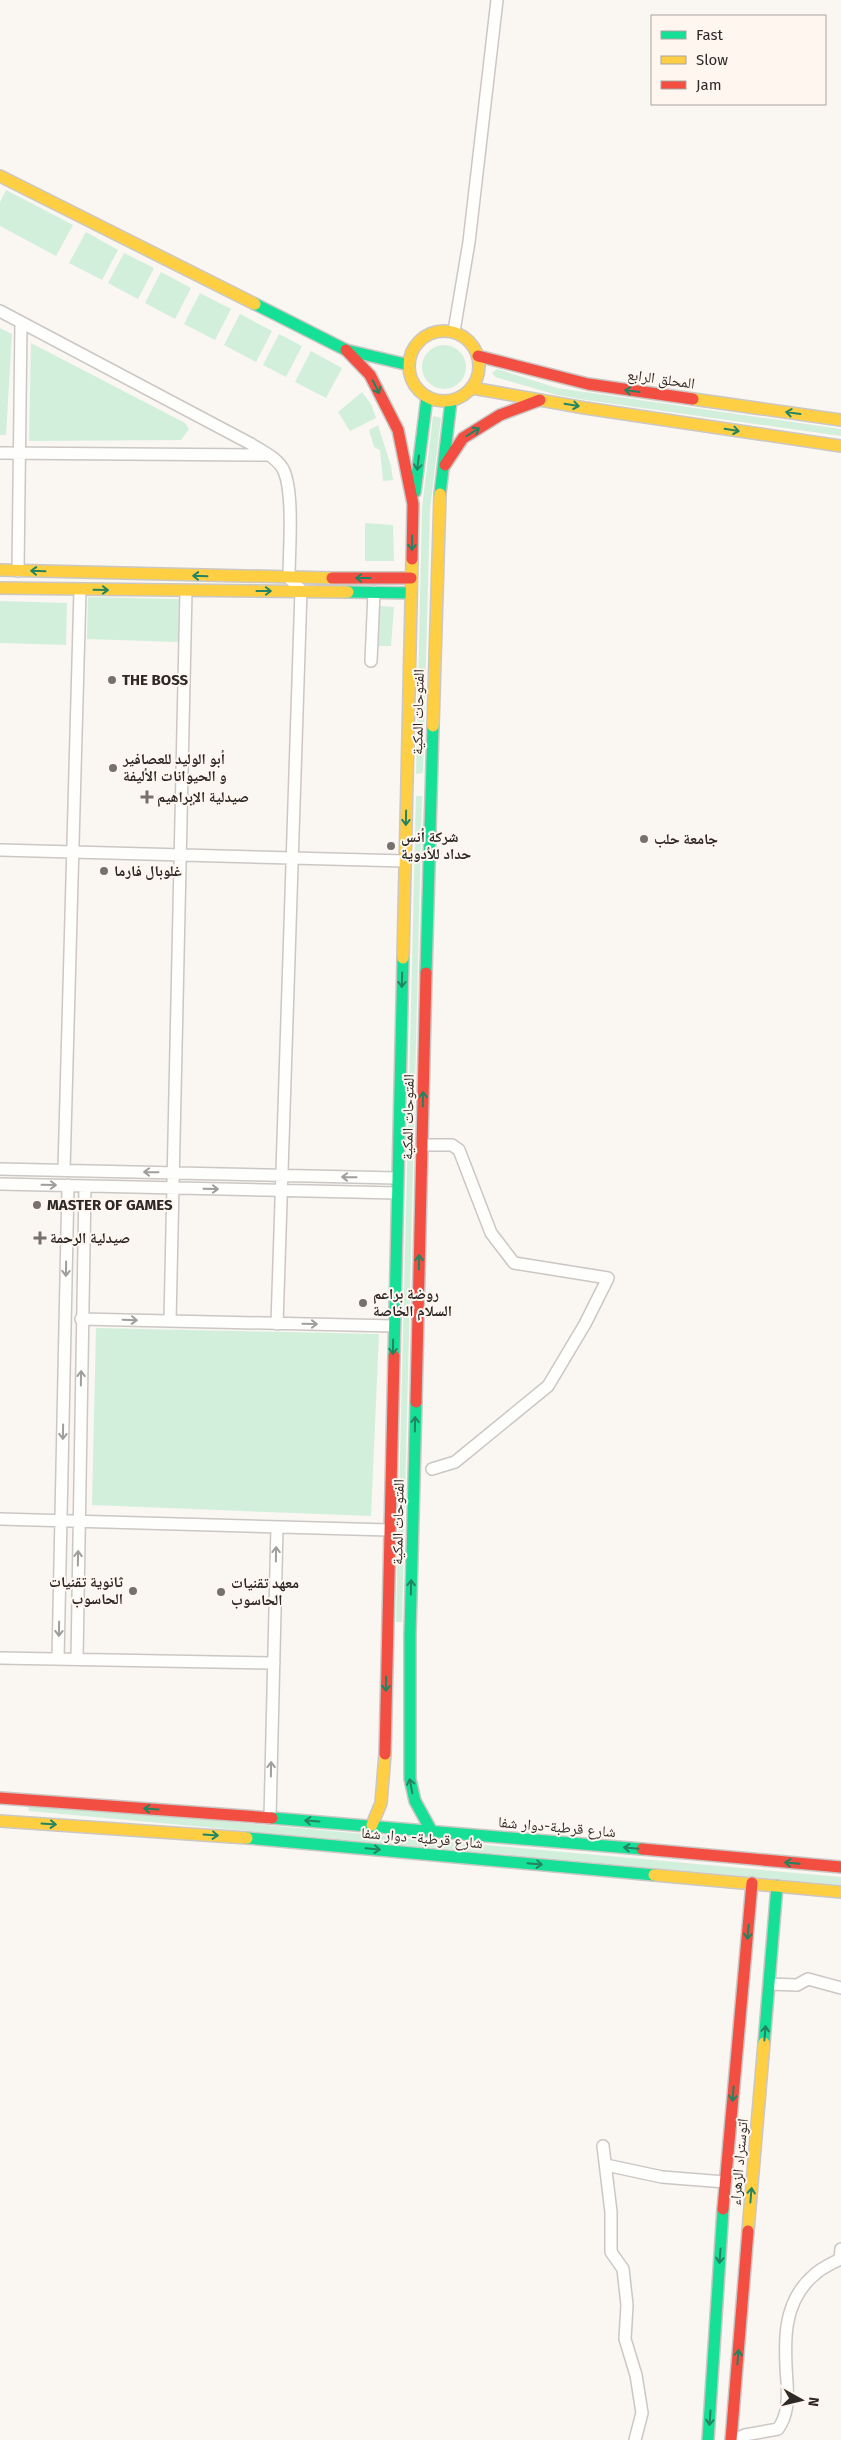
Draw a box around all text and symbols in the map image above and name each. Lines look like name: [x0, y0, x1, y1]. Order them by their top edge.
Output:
legend: [651, 15, 826, 105]
text: Fast: [696, 26, 723, 44]
text: Slow: [696, 51, 728, 69]
text: Jam: [696, 76, 722, 94]
street label: المحلق الرابع: [626, 365, 696, 394]
one-way arrow: [372, 379, 381, 394]
one-way arrow: [624, 385, 640, 395]
one-way arrow: [563, 401, 579, 411]
one-way arrow: [785, 408, 801, 418]
one-way arrow: [724, 425, 740, 435]
one-way arrow: [466, 426, 480, 436]
one-way arrow: [413, 455, 423, 471]
one-way arrow: [407, 534, 417, 551]
one-way arrow: [30, 566, 46, 576]
one-way arrow: [192, 571, 208, 581]
one-way arrow: [355, 573, 371, 583]
one-way arrow: [92, 585, 109, 595]
one-way arrow: [255, 586, 271, 596]
street label: الفتوحات المكية: [408, 669, 428, 755]
place label: THE BOSS: [122, 671, 189, 689]
marker: THE BOSS: [106, 674, 118, 686]
place label: أبو الوليد للعصافير و الحيوانات الأليفة: [122, 750, 227, 785]
marker: أبو الوليد للعصافير و الحيوانات الأليفة: [107, 762, 119, 774]
place label: صيدلية الإبراهيم: [157, 788, 249, 807]
marker: صيدلية الإبراهيم: [141, 791, 153, 803]
one-way arrow: [401, 810, 411, 826]
place label: شركة أنس حداد للأدوية: [401, 828, 471, 863]
place label: جامعة حلب: [654, 830, 718, 848]
marker: جامعة حلب: [638, 833, 650, 845]
marker: شركة أنس حداد للأدوية: [385, 840, 397, 852]
place label: غلوبال فارما: [114, 862, 182, 880]
marker: غلوبال فارما: [98, 865, 110, 877]
one-way arrow: [397, 972, 407, 988]
street label: الفتوحات المكية: [398, 1074, 418, 1160]
one-way arrow: [419, 1091, 428, 1107]
one-way arrow: [143, 1168, 159, 1177]
one-way arrow: [341, 1172, 357, 1182]
one-way arrow: [40, 1180, 56, 1190]
one-way arrow: [202, 1184, 219, 1194]
place label: MASTER OF GAMES: [47, 1196, 173, 1214]
marker: MASTER OF GAMES: [31, 1199, 43, 1211]
place label: صيدلية الرحمة: [50, 1229, 130, 1247]
marker: صيدلية الرحمة: [34, 1232, 46, 1244]
one-way arrow: [415, 1254, 424, 1270]
one-way arrow: [61, 1260, 71, 1277]
place label: روضة براعم السلام الخاصة: [373, 1285, 452, 1321]
marker: روضة براعم السلام الخاصة: [357, 1297, 369, 1309]
one-way arrow: [122, 1316, 138, 1325]
one-way arrow: [302, 1320, 318, 1329]
one-way arrow: [389, 1339, 398, 1355]
one-way arrow: [76, 1370, 86, 1386]
one-way arrow: [410, 1416, 420, 1432]
one-way arrow: [58, 1423, 68, 1439]
street label: الفتوحات المكية: [388, 1479, 408, 1565]
one-way arrow: [271, 1547, 281, 1563]
one-way arrow: [73, 1550, 83, 1566]
place label: ثانوية تقنيات الحاسوب: [49, 1573, 124, 1608]
place label: معهد تقنيات الحاسوب: [231, 1574, 299, 1609]
one-way arrow: [406, 1579, 416, 1595]
marker: ثانوية تقنيات الحاسوب: [127, 1585, 139, 1597]
marker: معهد تقنيات الحاسوب: [215, 1586, 227, 1598]
one-way arrow: [54, 1620, 64, 1637]
one-way arrow: [381, 1676, 390, 1692]
one-way arrow: [266, 1762, 276, 1778]
one-way arrow: [406, 1779, 416, 1795]
one-way arrow: [144, 1804, 160, 1814]
street label: شارع قرطبة-دوار شفا: [497, 1813, 617, 1842]
one-way arrow: [304, 1816, 320, 1826]
one-way arrow: [40, 1820, 56, 1829]
street label: شارع قرطبة- دوار شفا: [360, 1824, 484, 1853]
one-way arrow: [203, 1830, 219, 1840]
one-way arrow: [364, 1844, 380, 1854]
one-way arrow: [623, 1844, 639, 1853]
one-way arrow: [785, 1858, 801, 1868]
one-way arrow: [526, 1859, 542, 1868]
one-way arrow: [743, 1923, 753, 1939]
one-way arrow: [760, 2025, 769, 2041]
one-way arrow: [728, 2085, 738, 2101]
street label: اتوستراد الزهراء: [726, 2118, 752, 2206]
one-way arrow: [747, 2187, 756, 2203]
one-way arrow: [716, 2247, 725, 2263]
one-way arrow: [733, 2349, 743, 2365]
north arrow: [776, 2375, 826, 2425]
text: N: [804, 2396, 822, 2408]
one-way arrow: [705, 2409, 714, 2425]

